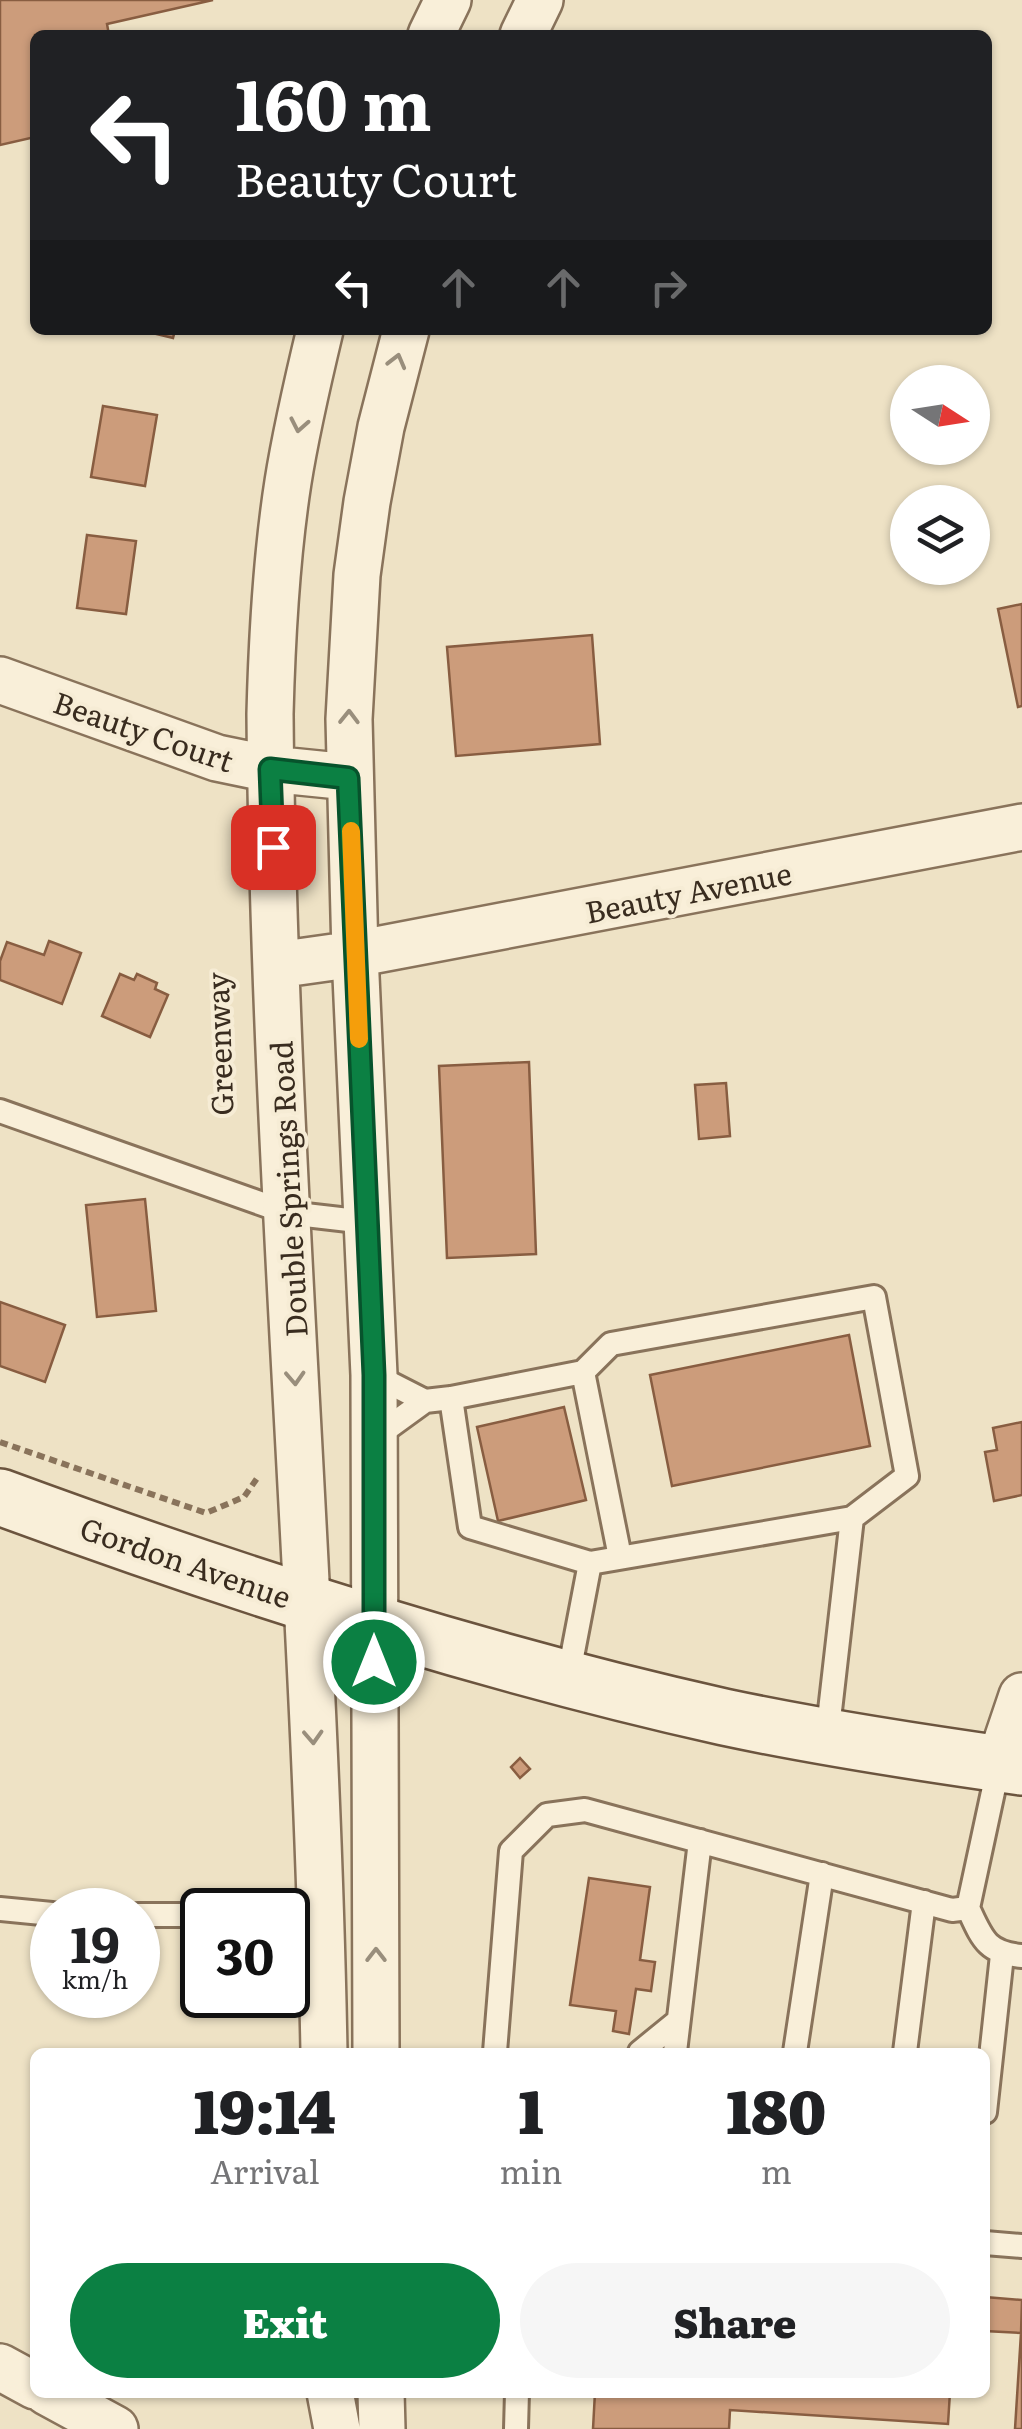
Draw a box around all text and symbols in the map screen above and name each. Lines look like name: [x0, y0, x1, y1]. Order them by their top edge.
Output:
text: 160 m: [235, 49, 432, 153]
icon: left: [70, 70, 200, 200]
text: Beauty Court: [235, 144, 517, 211]
icon: left: [326, 260, 381, 315]
icon: ahead: [431, 260, 486, 315]
icon: ahead: [536, 260, 591, 315]
icon: right: [641, 260, 696, 315]
one-way arrow: [385, 353, 406, 370]
north arrow: [890, 365, 990, 465]
map controls: [890, 365, 990, 585]
one-way arrow: [289, 417, 310, 433]
button: layers: [890, 485, 990, 585]
street label: Beauty Court: [48, 679, 240, 781]
one-way arrow: [339, 708, 360, 724]
pin: [231, 805, 316, 890]
icon: arrive: [246, 820, 301, 875]
street label: Beauty Avenue: [581, 849, 795, 933]
street label: Greenway: [193, 971, 242, 1116]
street label: Double Springs Road: [257, 1040, 317, 1338]
one-way arrow: [285, 1370, 306, 1386]
street label: Gordon Avenue: [75, 1504, 297, 1618]
position arrow: [322, 1610, 426, 1714]
one-way arrow: [302, 1730, 323, 1746]
speed limit sign: 30: [180, 1888, 310, 2018]
text: 19: [70, 1904, 120, 1978]
one-way arrow: [365, 1947, 387, 1962]
text: km/h: [62, 1960, 128, 1997]
text: 19:14: [194, 2063, 336, 2152]
text: 1: [518, 2063, 544, 2152]
text: 180: [726, 2063, 826, 2152]
text: Arrival: [210, 2146, 319, 2194]
text: min: [500, 2146, 562, 2194]
text: m: [761, 2146, 792, 2194]
button: Exit: [70, 2263, 500, 2378]
button: Share: [520, 2263, 950, 2378]

